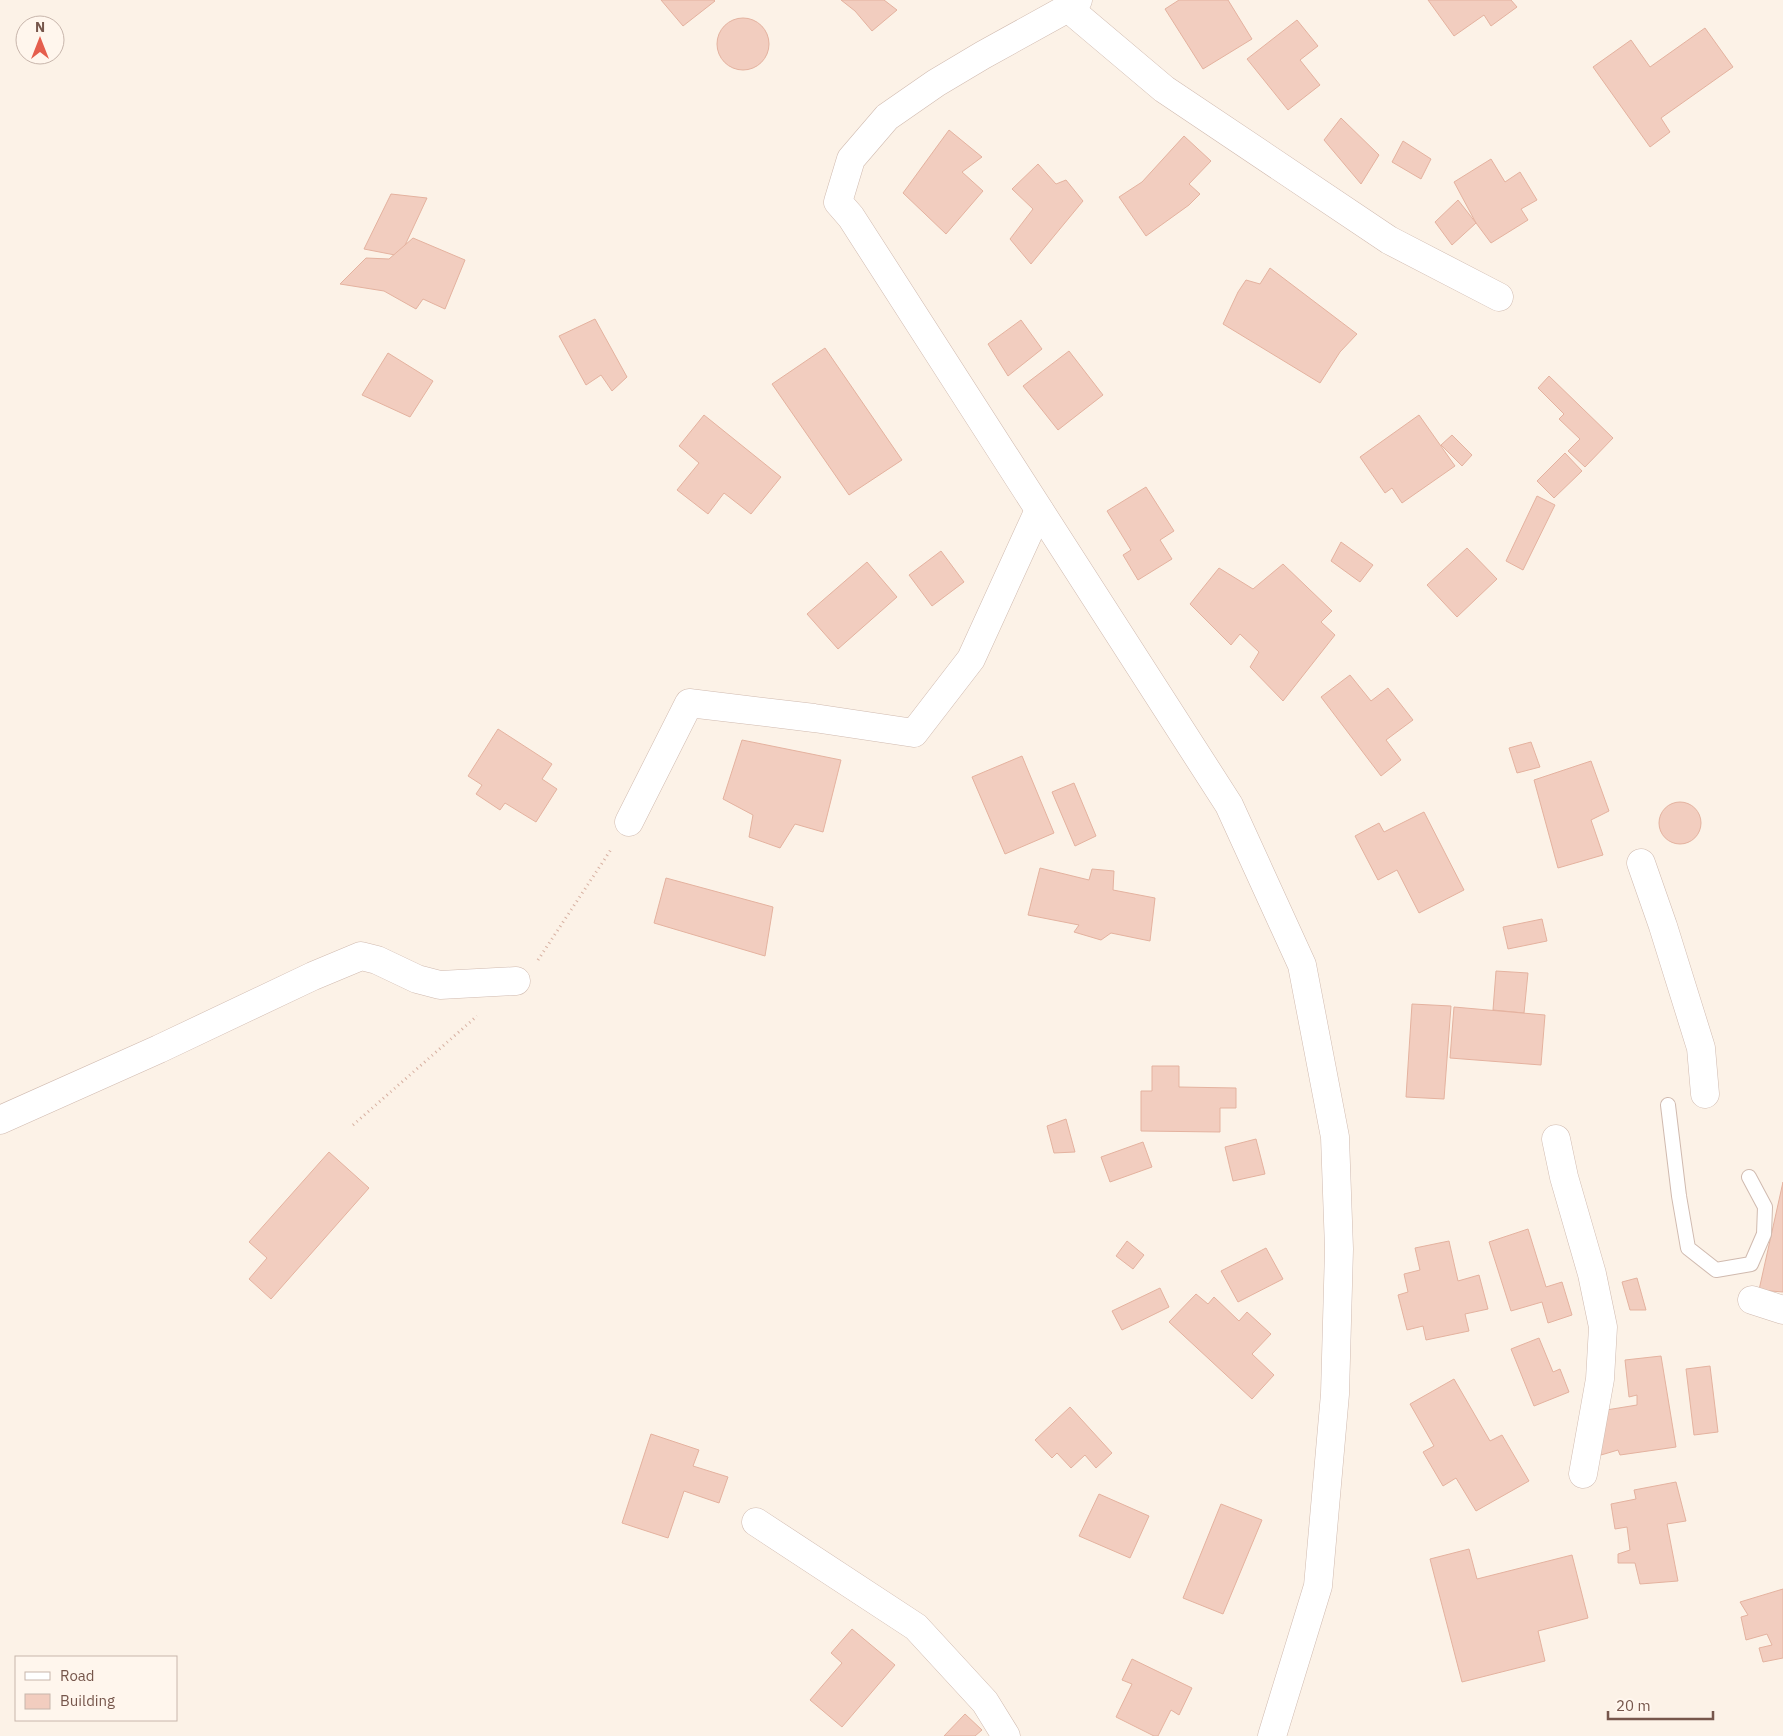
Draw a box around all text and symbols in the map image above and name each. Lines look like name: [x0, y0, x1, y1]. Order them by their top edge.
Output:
north arrow: [15, 15, 65, 65]
text: N: [35, 18, 45, 36]
legend: [15, 1656, 178, 1721]
text: Road: [60, 1666, 95, 1685]
scale bar: [1608, 1688, 1713, 1720]
text: Building: [60, 1691, 115, 1710]
text: 20 m: [1616, 1696, 1651, 1715]

